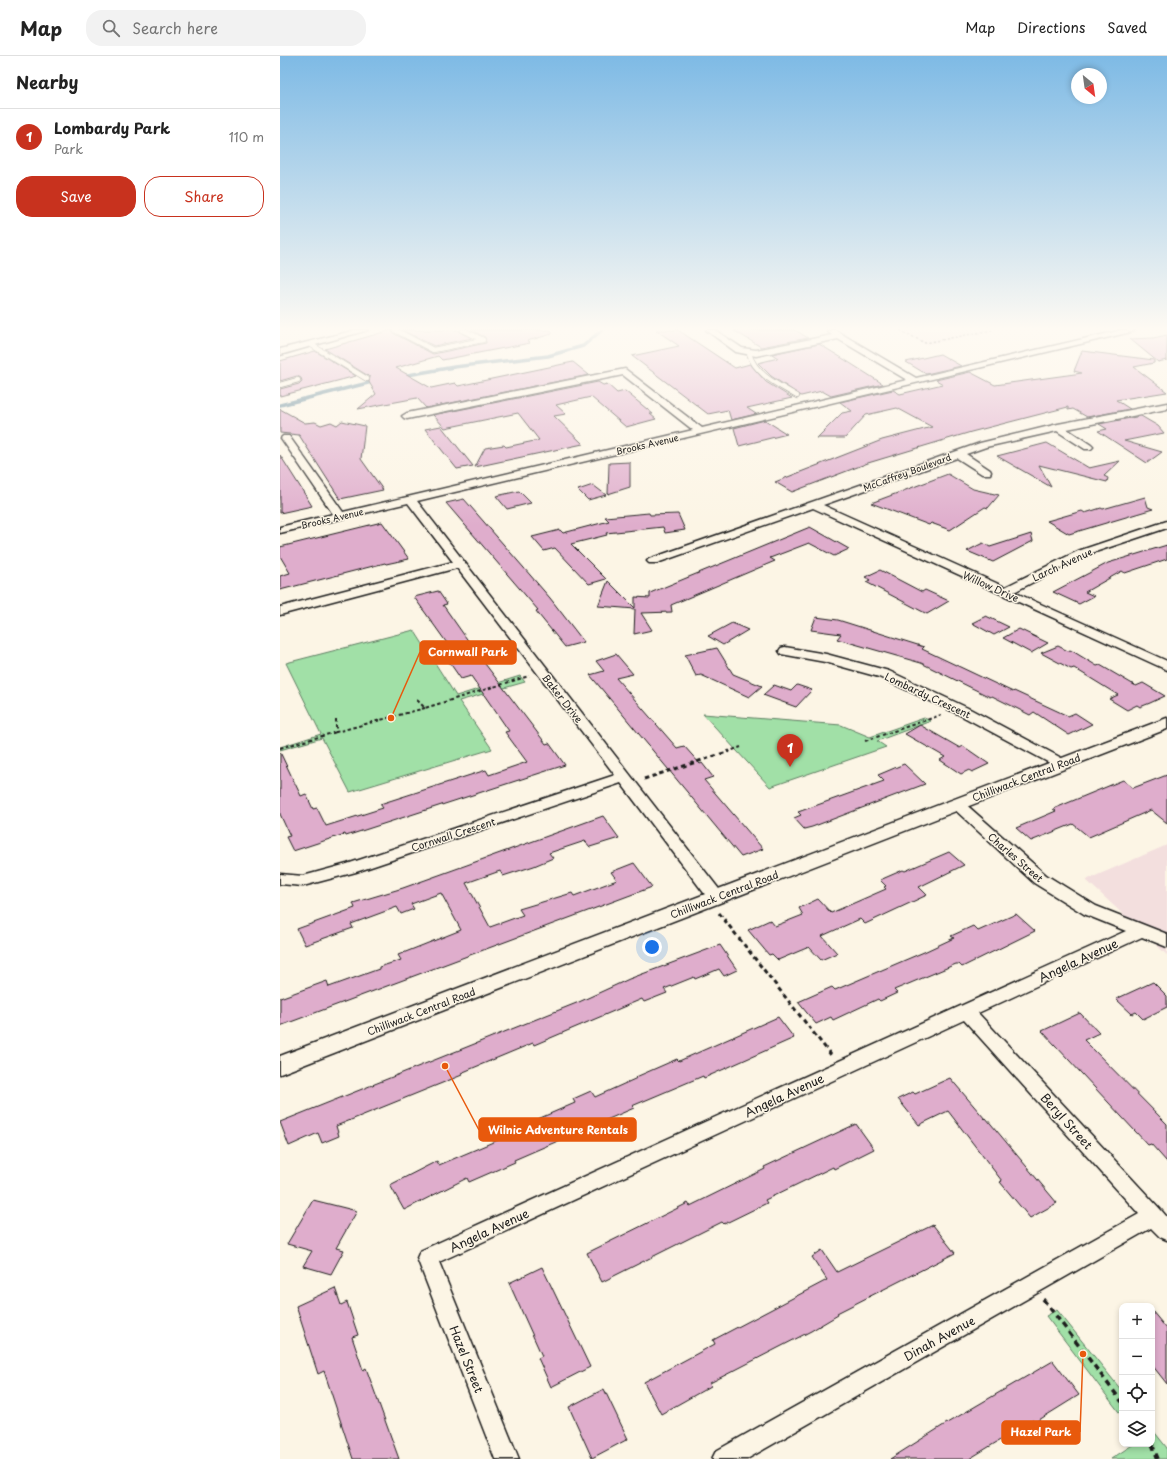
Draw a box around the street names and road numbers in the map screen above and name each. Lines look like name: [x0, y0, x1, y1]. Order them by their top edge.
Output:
street label: Brooks Avenue: [614, 430, 680, 458]
street label: McCaffrey Boulevard: [861, 449, 953, 494]
street label: Brooks Avenue: [299, 504, 365, 532]
street label: Larch Avenue: [1030, 544, 1094, 584]
street label: Willow Drive: [960, 567, 1022, 605]
street label: Lombardy Crescent: [883, 668, 973, 722]
street label: Baker Drive: [539, 670, 587, 726]
street label: Chilliwack Central Road: [970, 749, 1082, 805]
street label: Cornwall Crescent: [409, 813, 497, 855]
street label: Charles Street: [985, 829, 1047, 885]
street label: Chilliwack Central Road: [668, 866, 780, 922]
street label: Angela Avenue: [1035, 934, 1121, 986]
street label: Chilliwack Central Road: [365, 983, 477, 1039]
street label: Angela Avenue: [741, 1069, 827, 1121]
street label: Beryl Street: [1037, 1089, 1097, 1153]
street label: Angela Avenue: [446, 1204, 532, 1256]
street label: Dinah Avenue: [900, 1311, 978, 1365]
street label: Hazel Street: [445, 1323, 489, 1395]

